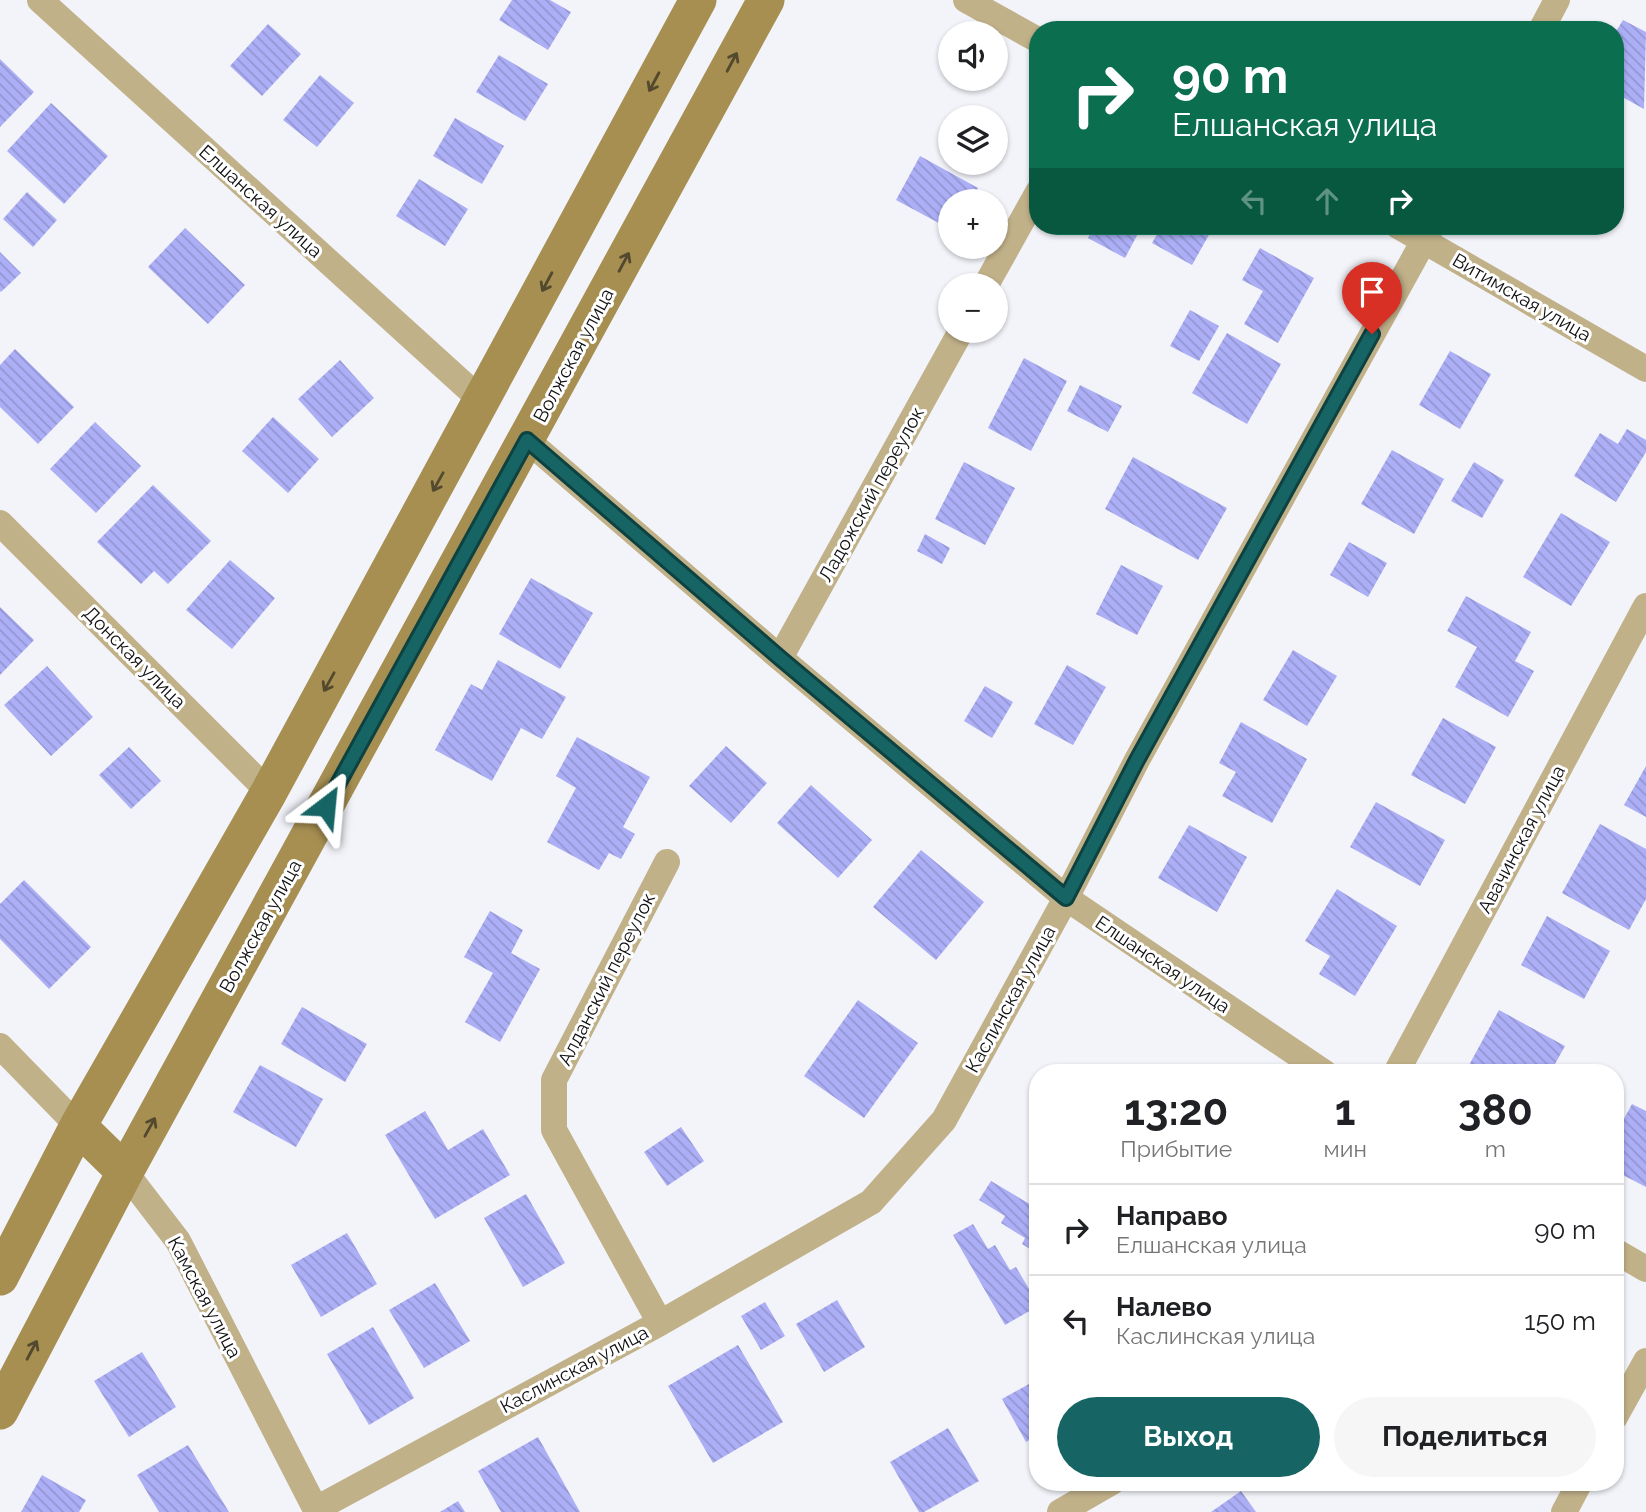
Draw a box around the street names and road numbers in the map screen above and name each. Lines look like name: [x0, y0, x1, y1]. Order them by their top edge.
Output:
street label: Елшанская улица: [195, 140, 327, 262]
street label: Витимская улица: [1449, 248, 1595, 346]
street label: Волжская улица: [528, 284, 618, 426]
street label: Ладожский переулок: [814, 403, 928, 585]
street label: Донская улица: [79, 601, 191, 713]
street label: Авачинская улица: [1473, 761, 1569, 917]
street label: Волжская улица: [214, 856, 306, 996]
street label: Алданский переулок: [553, 889, 659, 1069]
street label: Елшанская улица: [1092, 911, 1234, 1017]
street label: Каслинская улица: [960, 922, 1060, 1076]
street label: Камская улица: [164, 1233, 246, 1361]
street label: Каслинская улица: [496, 1321, 652, 1417]

